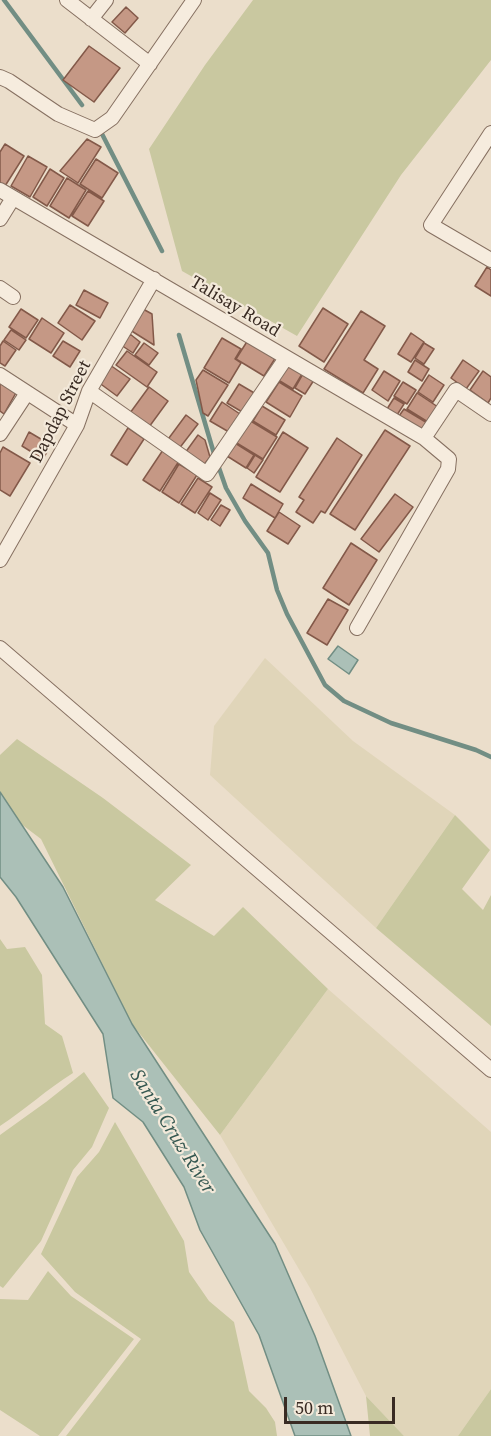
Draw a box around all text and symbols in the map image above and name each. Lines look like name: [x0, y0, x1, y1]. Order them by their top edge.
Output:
street label: Talisay Road: [186, 272, 284, 342]
street label: Dapdap Street: [26, 357, 96, 467]
water label: Santa Cruz River: [124, 1065, 220, 1199]
scale bar: [287, 1385, 398, 1423]
text: 50 m: [295, 1395, 333, 1420]

